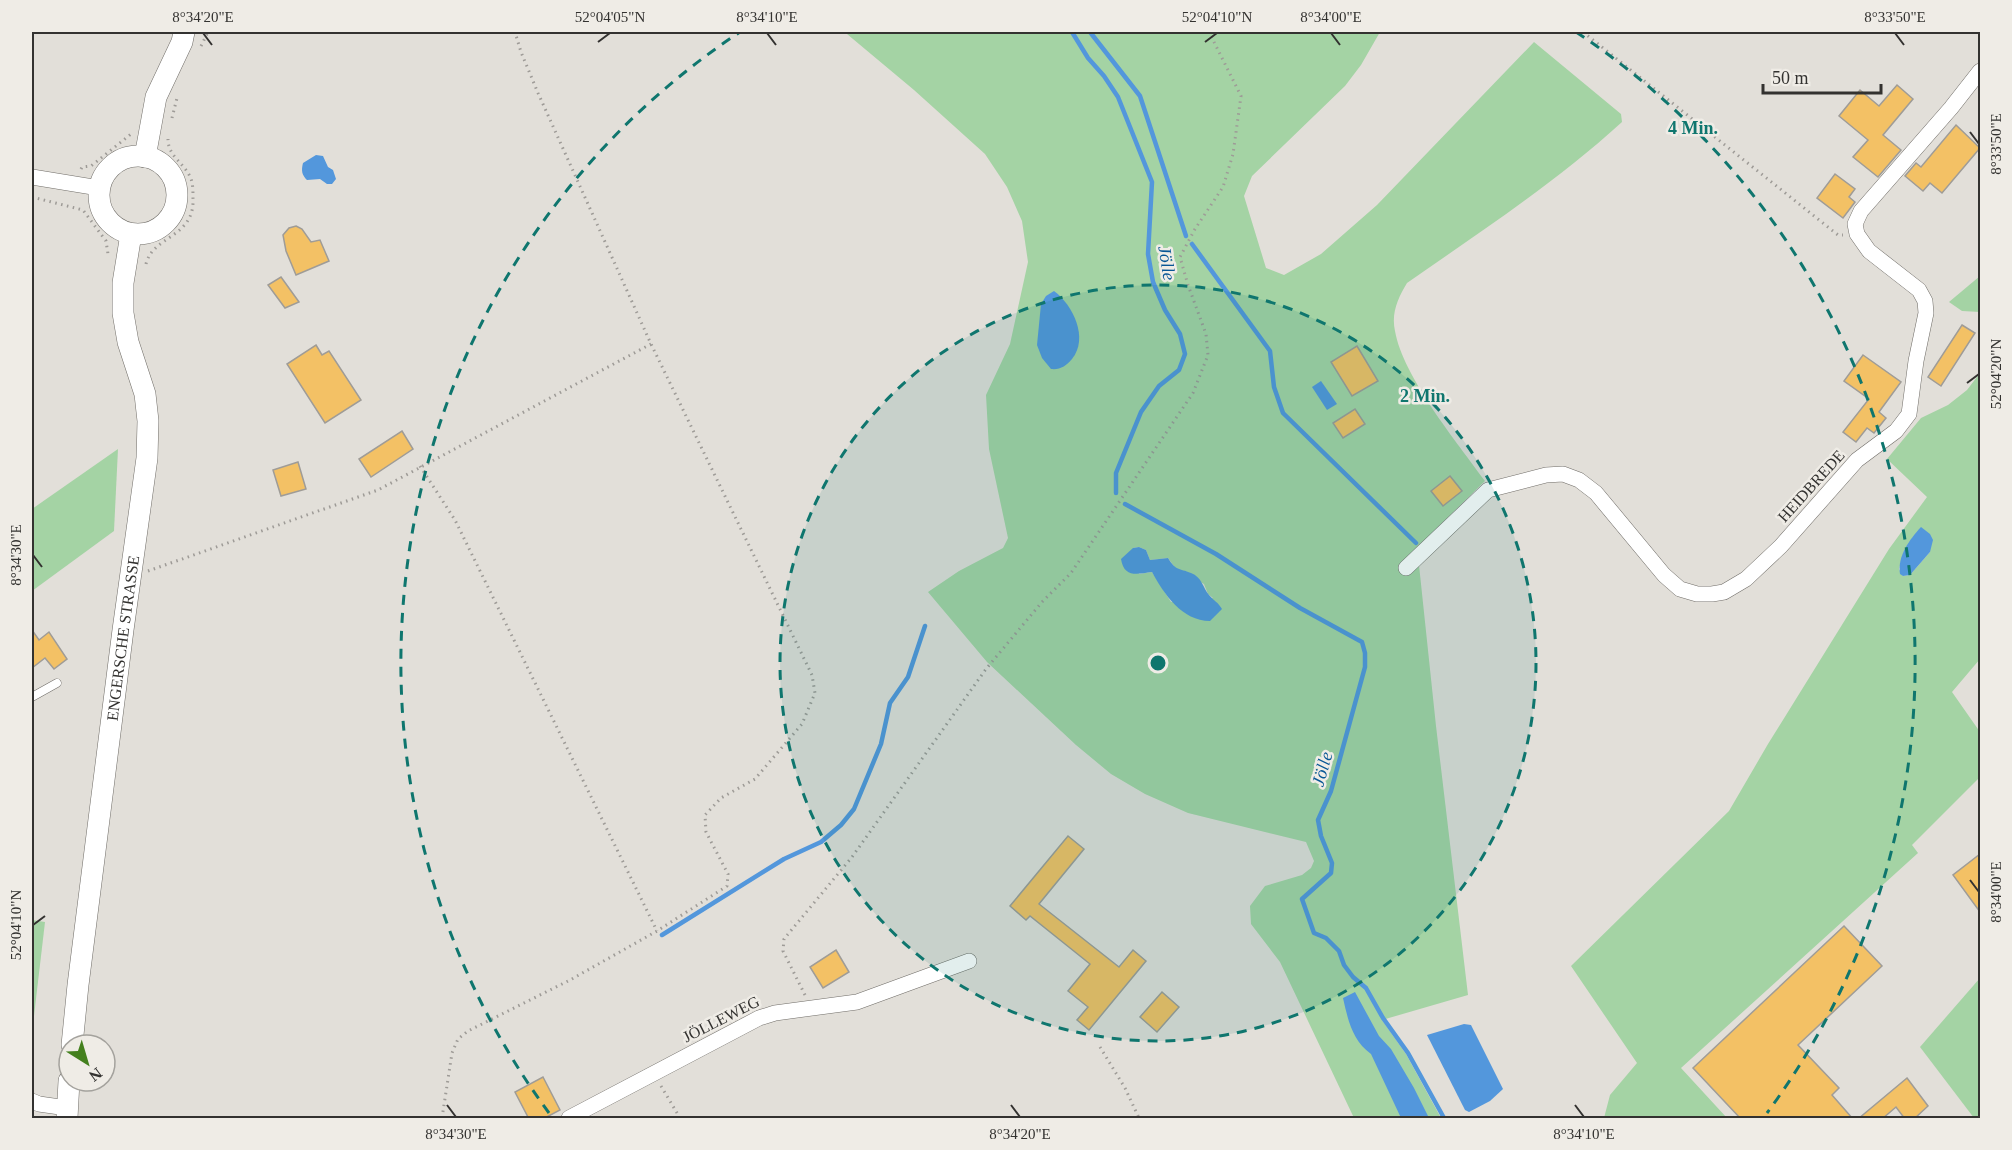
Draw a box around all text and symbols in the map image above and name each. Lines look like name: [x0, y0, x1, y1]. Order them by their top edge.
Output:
text: 8°34'20"E: [172, 9, 234, 25]
text: 52°04'05"N: [575, 9, 645, 25]
text: 8°34'10"E: [736, 9, 798, 25]
text: 52°04'10"N: [1182, 9, 1252, 25]
text: 8°34'00"E: [1300, 9, 1362, 25]
text: 8°33'50"E: [1864, 9, 1926, 25]
scale bar: [1763, 57, 1882, 95]
text: 50 m: [1772, 68, 1809, 88]
text: 8°33'50"E: [1988, 113, 2004, 175]
text: 4 Min.: [1668, 118, 1718, 138]
water label: Jölle: [1154, 244, 1180, 282]
text: 52°04'20"N: [1988, 339, 2004, 409]
text: 2 Min.: [1400, 386, 1450, 406]
street label: HEIDBREDE: [1774, 447, 1848, 525]
text: 8°34'30"E: [8, 524, 24, 586]
street label: ENGERSCHE STRASSE: [103, 554, 142, 722]
centre of rings: [1148, 653, 1168, 673]
water label: Jölle: [1308, 749, 1336, 789]
text: 8°34'00"E: [1988, 861, 2004, 923]
text: 52°04'10"N: [8, 890, 24, 960]
street label: JÖLLEWEG: [680, 992, 762, 1046]
north arrow: [57, 1033, 117, 1093]
text: N: [86, 1064, 105, 1085]
text: 8°34'30"E: [425, 1126, 487, 1142]
text: 8°34'20"E: [989, 1126, 1051, 1142]
text: 8°34'10"E: [1553, 1126, 1615, 1142]

